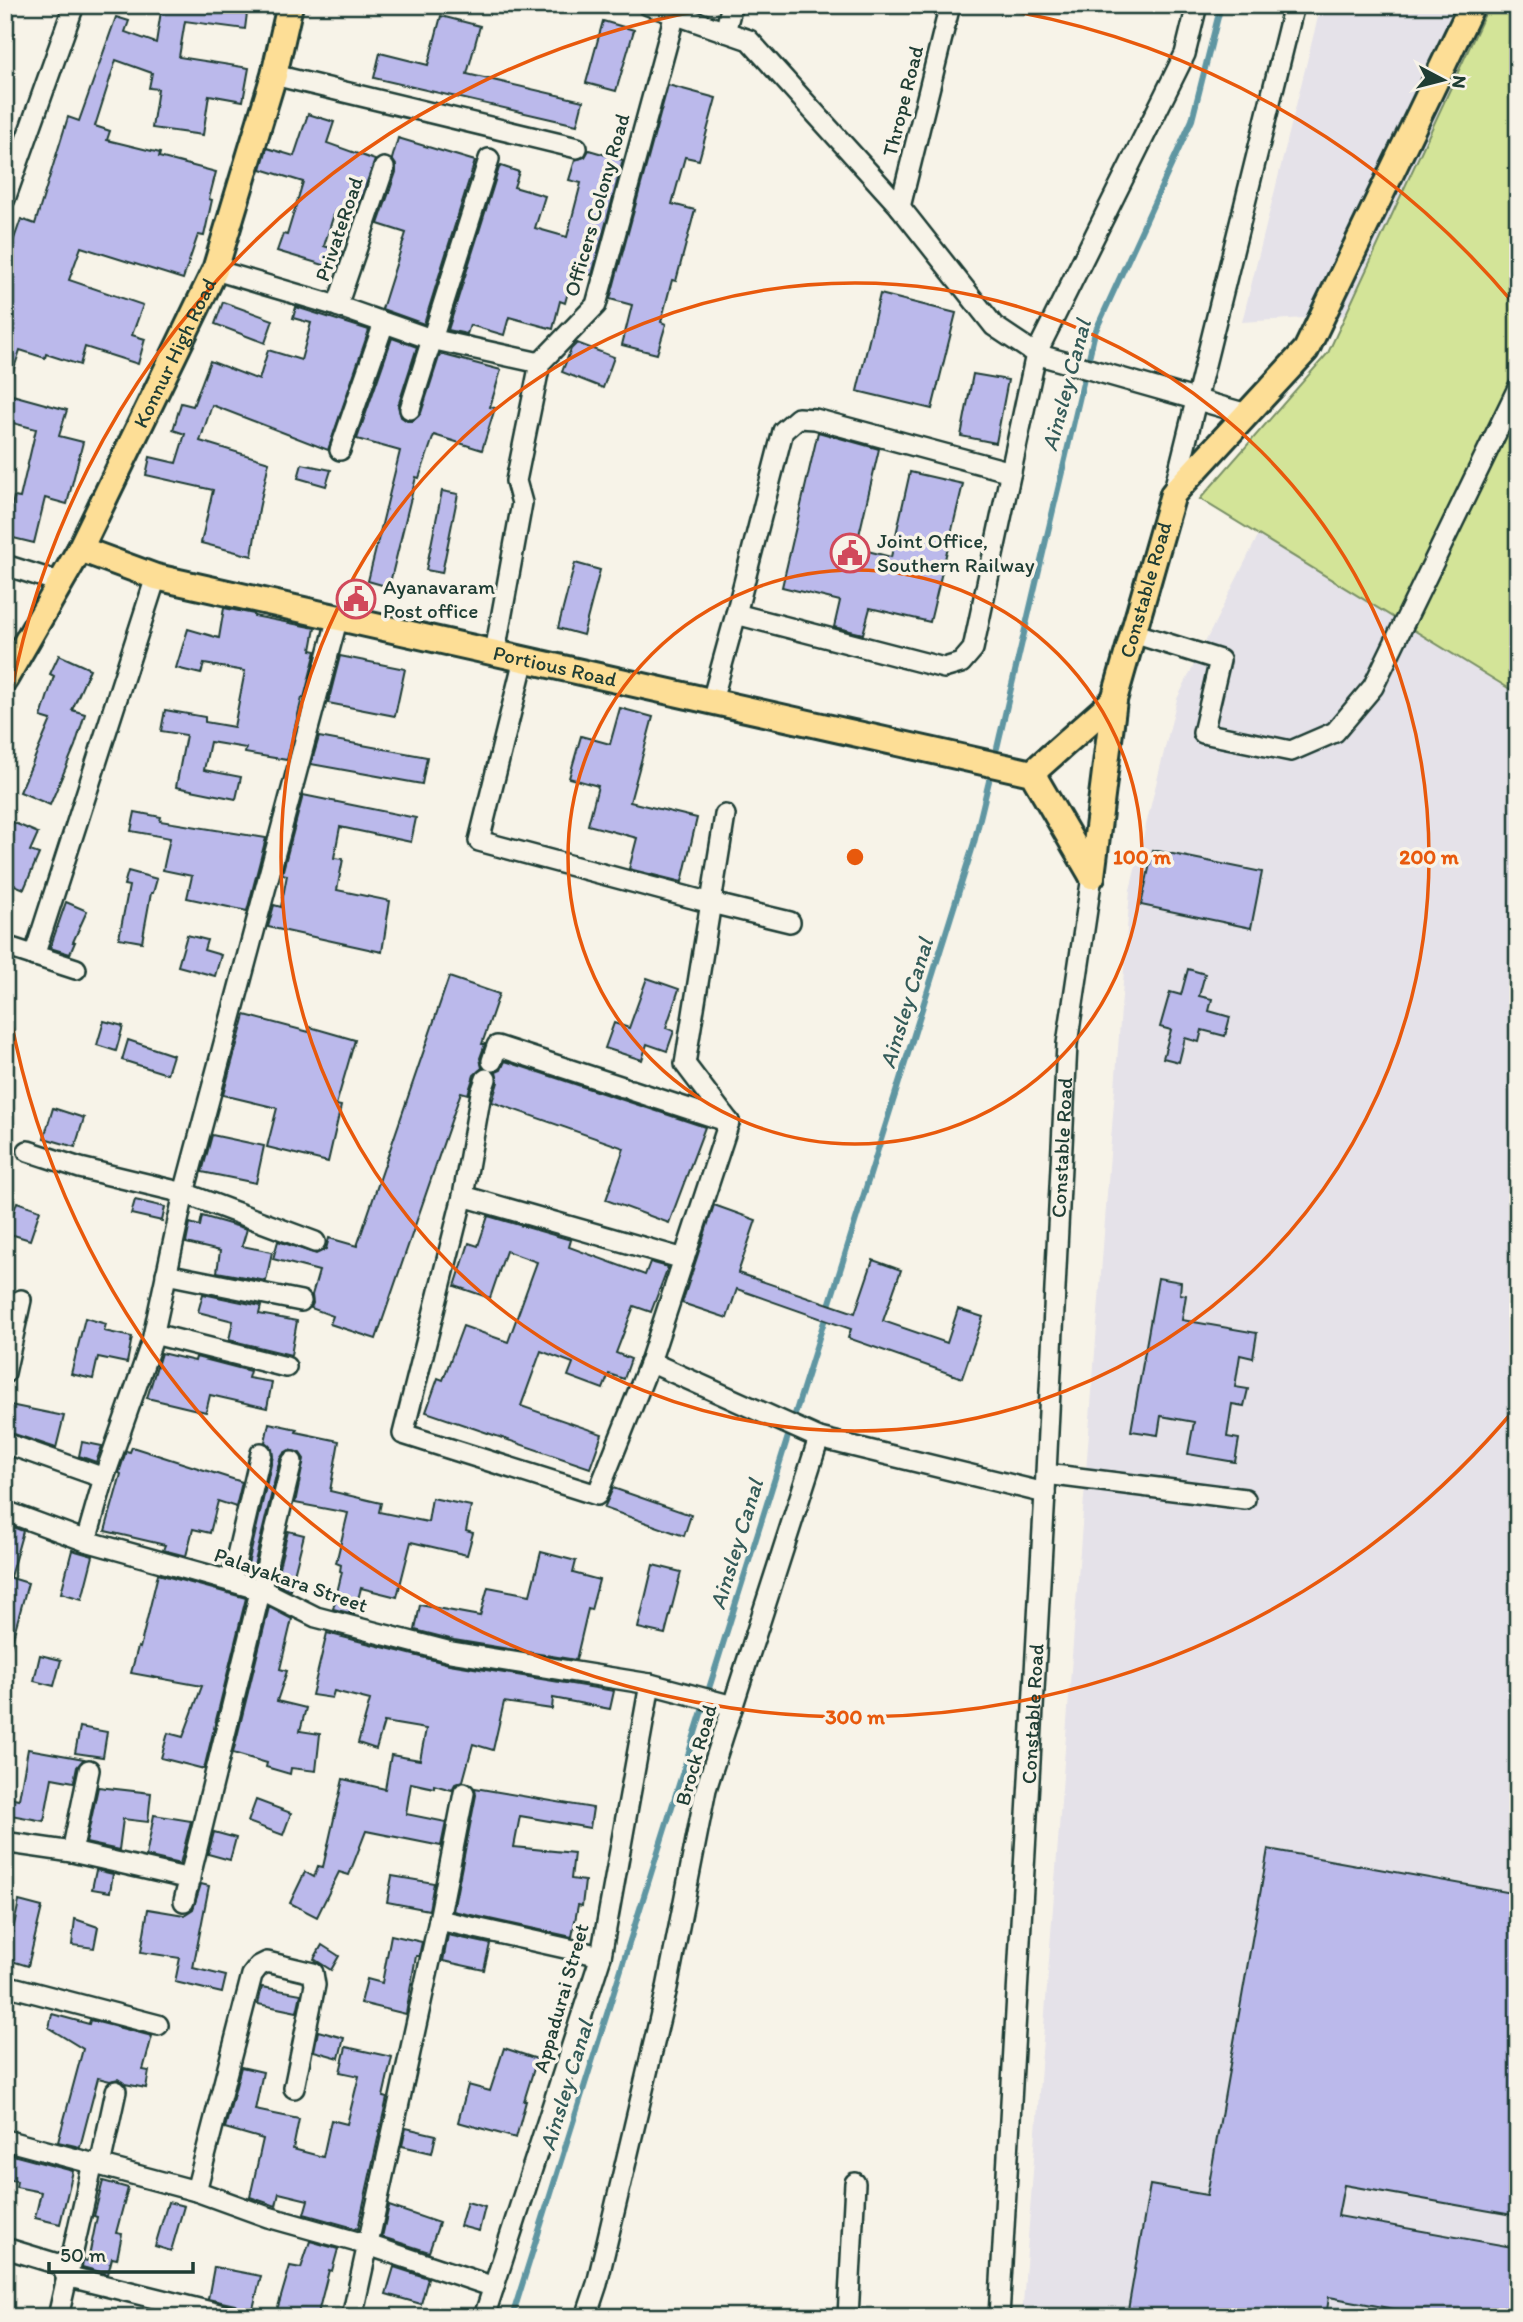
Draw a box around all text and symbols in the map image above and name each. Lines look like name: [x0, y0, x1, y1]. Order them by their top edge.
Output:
street label: Thrope Road: [877, 42, 928, 159]
north arrow: [1408, 46, 1478, 116]
text: N: [1447, 74, 1472, 90]
street label: Officers Colony Road: [558, 110, 635, 299]
street label: PrivateRoad: [309, 173, 368, 284]
street label: Konnur High Road: [128, 273, 222, 432]
water label: Ainsley Canal: [1035, 315, 1097, 454]
street label: Constable Road: [1114, 518, 1177, 661]
place label: Joint Office, Southern Railway: [877, 528, 1035, 577]
public building icon: Joint Office, Southern Railway: [829, 532, 871, 574]
place label: Ayanavaram Post office: [383, 574, 495, 623]
public building icon: Ayanavaram Post office: [335, 578, 377, 620]
street label: Portious Road: [491, 640, 620, 692]
text: 100 m: [1113, 844, 1171, 869]
text: 200 m: [1399, 844, 1459, 869]
centre of rings: [843, 845, 867, 869]
water label: Ainsley Canal: [873, 933, 940, 1072]
street label: Constable Road: [1045, 1076, 1077, 1219]
water label: Ainsley Canal: [703, 1474, 770, 1613]
street label: Palayakara Street: [211, 1542, 371, 1618]
street label: Constable Road: [1016, 1642, 1049, 1785]
street label: Brock Road: [669, 1701, 722, 1808]
text: 300 m: [825, 1704, 885, 1729]
street label: Appadurai Street: [527, 1920, 594, 2075]
water label: Ainsley Canal: [533, 2015, 600, 2154]
scale bar: [49, 2231, 192, 2275]
text: 50 m: [60, 2242, 107, 2267]

